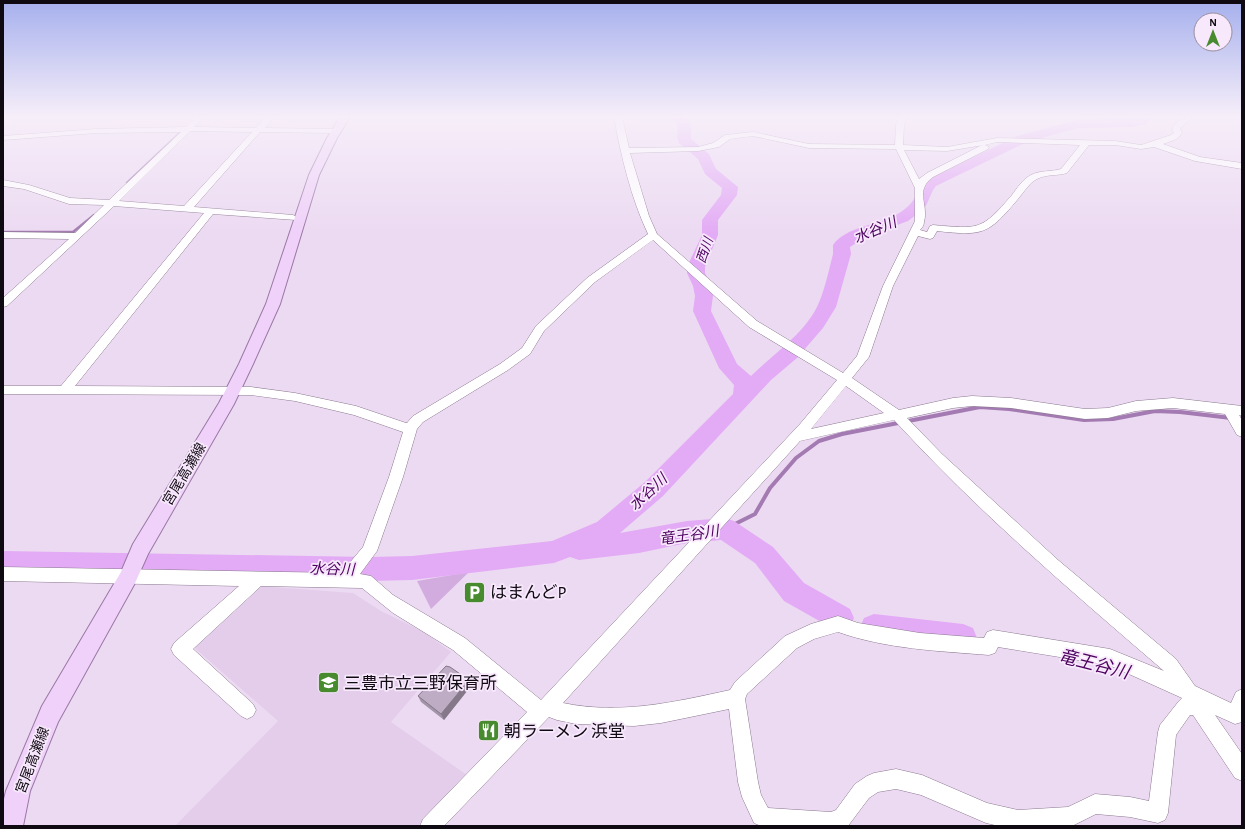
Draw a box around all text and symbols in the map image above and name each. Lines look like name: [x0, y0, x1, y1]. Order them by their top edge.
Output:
north arrow: [1193, 12, 1233, 52]
text: N: [1209, 17, 1217, 28]
water label: 水谷川: [851, 213, 901, 246]
water label: 西川: [694, 234, 716, 265]
street label: 宮尾高瀬線: [160, 440, 209, 508]
water label: 水谷川: [626, 469, 671, 513]
water label: 竜王谷川: [658, 523, 722, 547]
water label: 水谷川: [309, 561, 357, 577]
parking icon: はまんどP: [461, 579, 487, 605]
place label: はまんどP: [490, 583, 566, 601]
water label: 竜王谷川: [1057, 646, 1133, 683]
school or university icon: 三豊市立三野保育所: [316, 670, 342, 696]
place label: 三豊市立三野保育所: [344, 674, 497, 692]
restaurant icon: 朝ラーメン 浜堂: [475, 718, 501, 744]
place label: 朝ラーメン 浜堂: [504, 722, 625, 740]
street label: 宮尾高瀬線: [13, 725, 52, 796]

